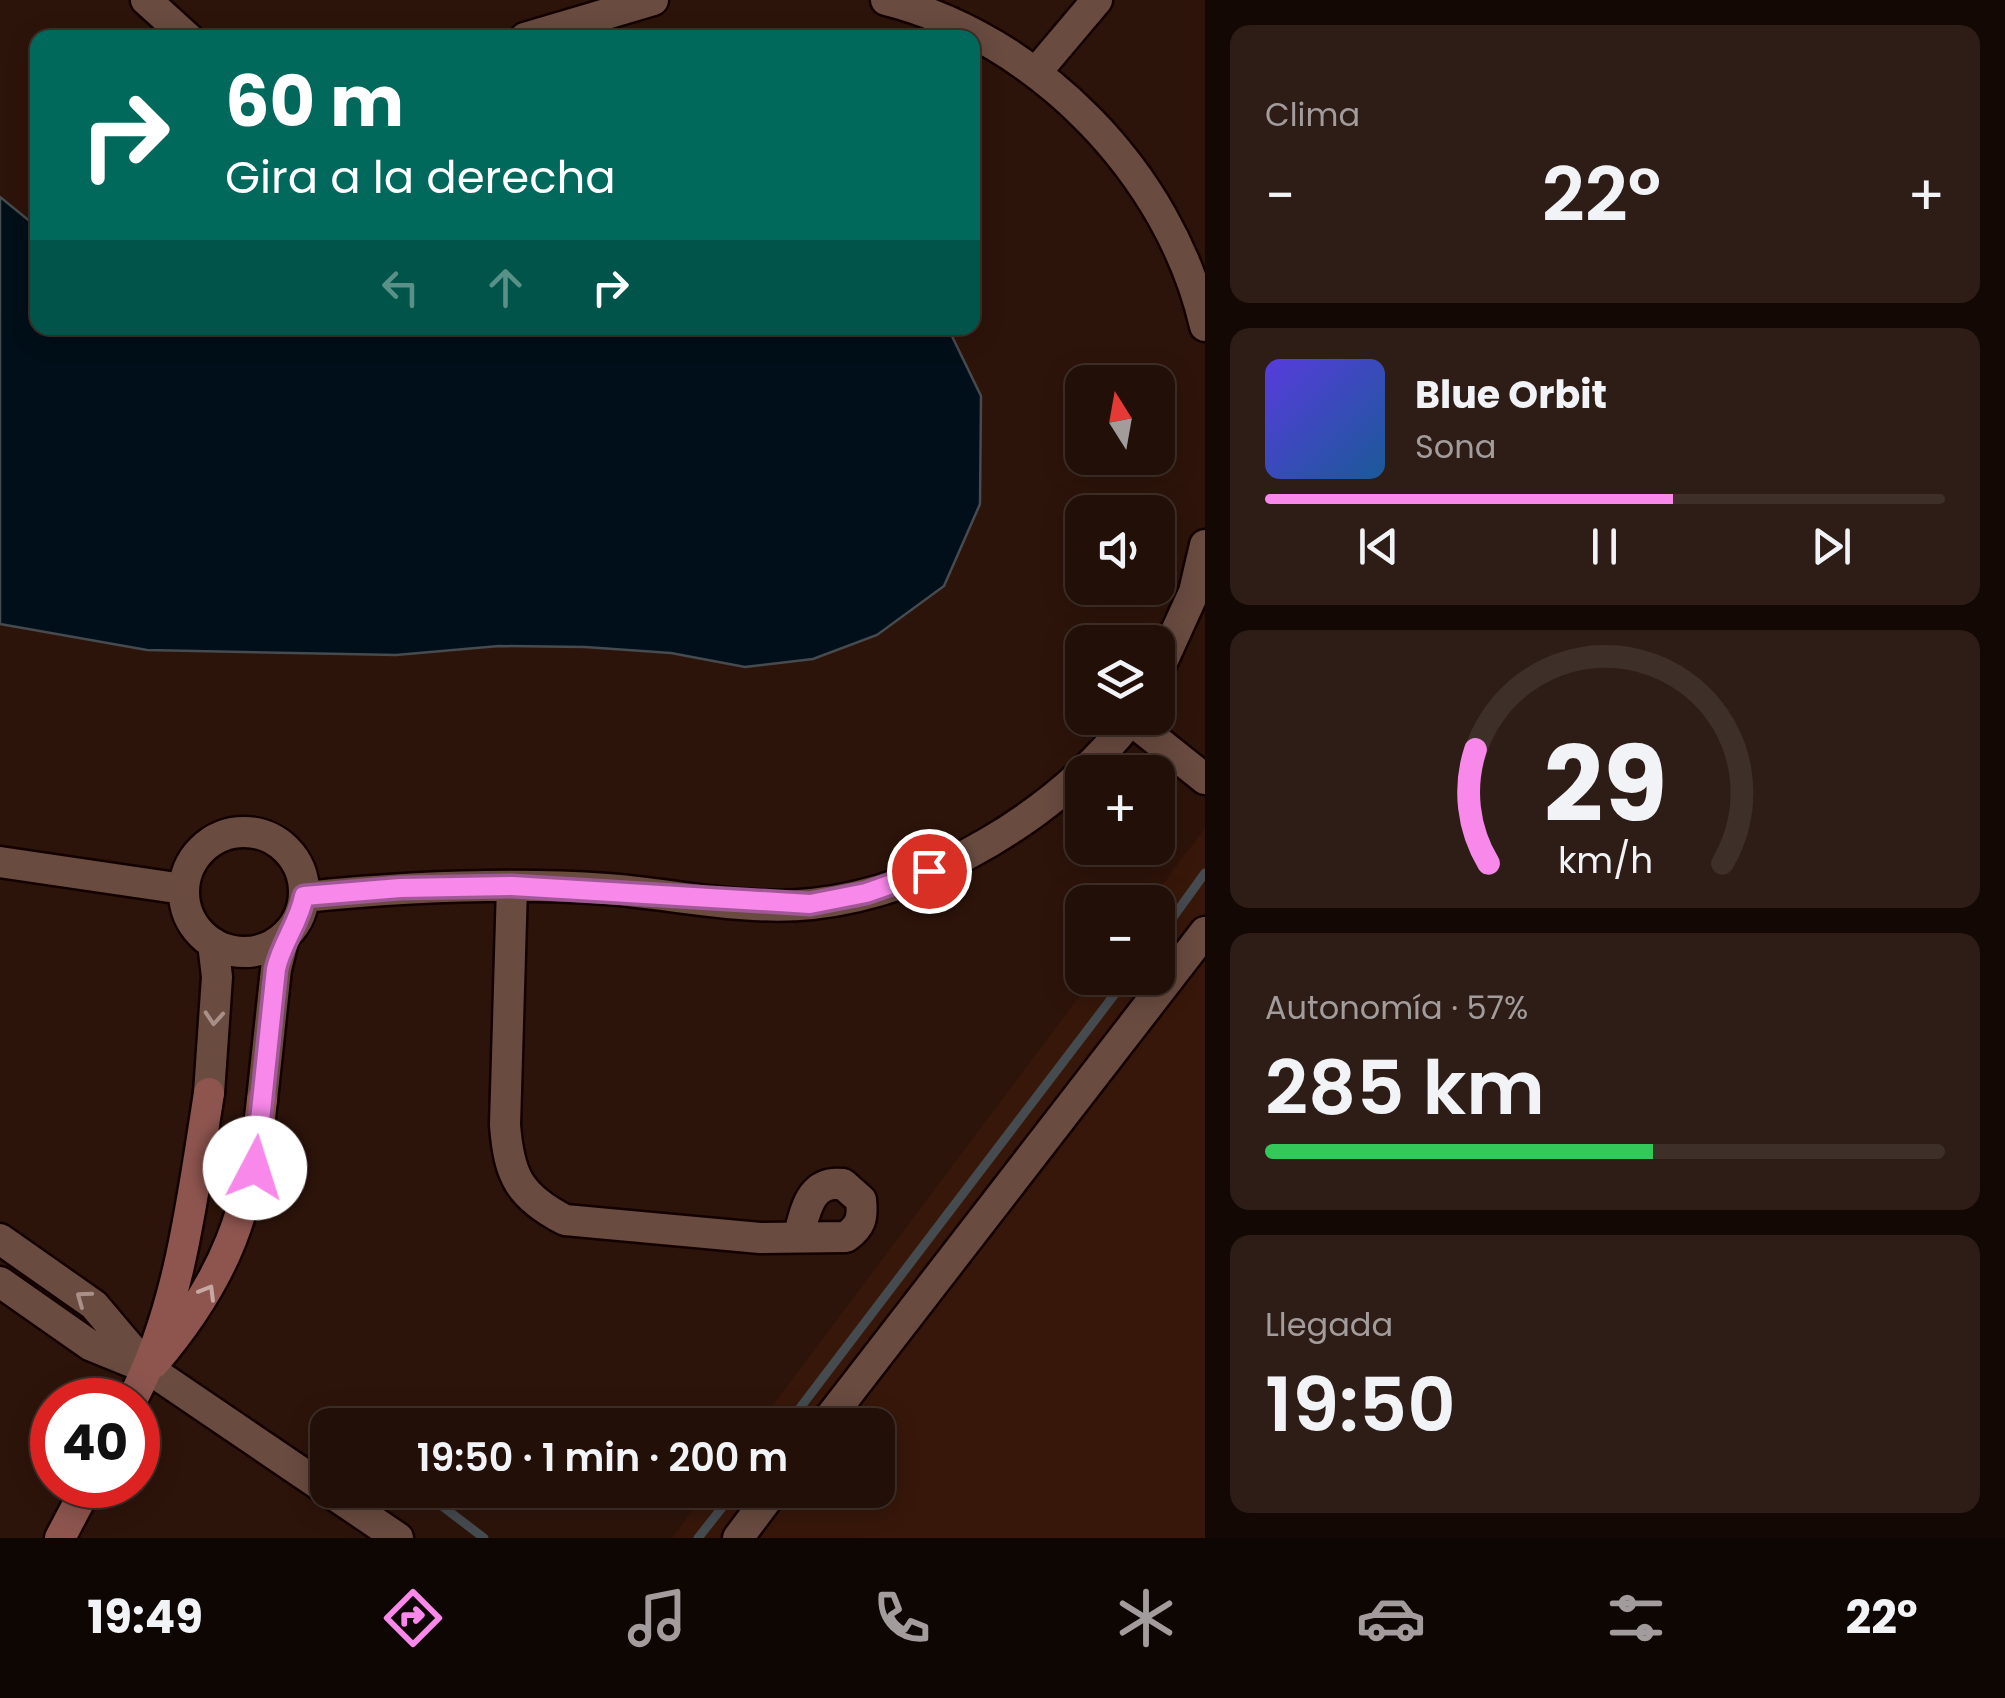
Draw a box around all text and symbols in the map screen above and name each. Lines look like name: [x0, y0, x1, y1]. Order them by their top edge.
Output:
text: 60 m: [225, 52, 404, 151]
icon: right: [60, 70, 190, 200]
text: Clima: [1265, 92, 1360, 137]
text: 22°: [1542, 142, 1661, 247]
text: Gira a la derecha: [225, 146, 616, 209]
text: −: [1265, 157, 1295, 234]
text: +: [1907, 157, 1945, 234]
icon: left: [373, 260, 428, 315]
icon: ahead: [478, 260, 533, 315]
icon: right: [583, 260, 638, 315]
north arrow: [1065, 365, 1175, 475]
map controls: [1065, 365, 1175, 995]
text: Blue Orbit: [1415, 368, 1607, 421]
text: Sona: [1415, 424, 1496, 469]
button: sound: [1065, 495, 1175, 605]
icon: previous: [1351, 519, 1406, 574]
icon: pause: [1577, 519, 1632, 574]
icon: next: [1804, 519, 1859, 574]
button: layers: [1065, 625, 1175, 735]
text: 29: [1543, 712, 1667, 857]
button: +: [1065, 755, 1175, 865]
pin: [887, 829, 972, 914]
text: km/h: [1557, 835, 1653, 886]
icon: arrive: [902, 844, 957, 899]
button: −: [1065, 885, 1175, 995]
text: Autonomía · 57%: [1265, 985, 1528, 1030]
one-way arrow: [204, 1010, 225, 1026]
text: 285 km: [1265, 1035, 1545, 1140]
position arrow: [203, 1116, 307, 1220]
one-way arrow: [196, 1285, 215, 1303]
one-way arrow: [76, 1292, 94, 1309]
text: Llegada: [1265, 1302, 1393, 1347]
text: 19:50: [1265, 1352, 1456, 1457]
speed limit sign: 40: [30, 1378, 160, 1508]
text: 19:50 · 1 min · 200 m: [417, 1431, 788, 1484]
icon: directions: [378, 1583, 448, 1653]
icon: music: [622, 1583, 692, 1653]
icon: phone: [867, 1583, 937, 1653]
icon: climate: [1111, 1583, 1181, 1653]
icon: car: [1356, 1583, 1426, 1653]
icon: filters: [1601, 1583, 1671, 1653]
text: 19:49: [87, 1586, 203, 1649]
text: 22°: [1845, 1586, 1918, 1649]

